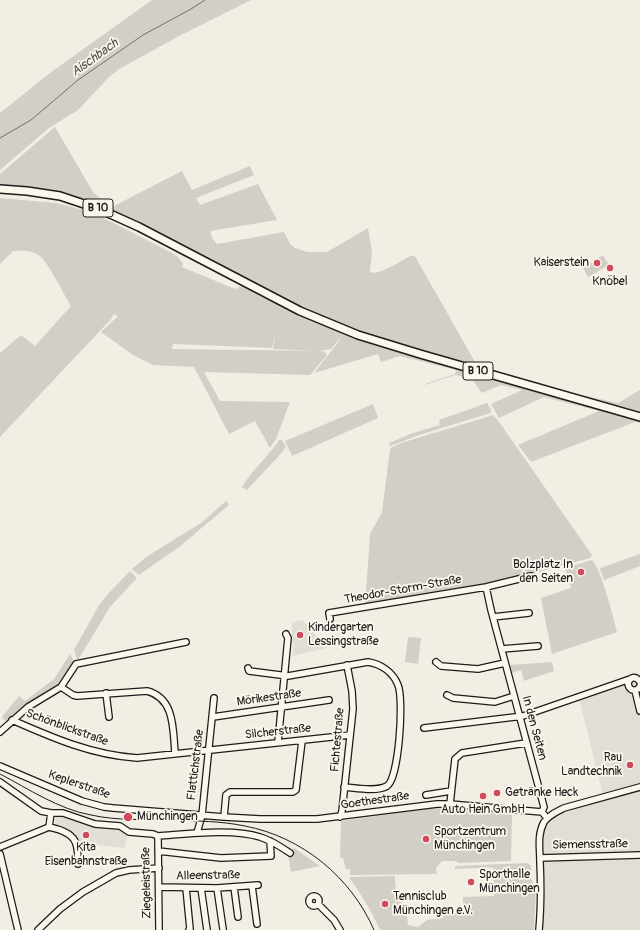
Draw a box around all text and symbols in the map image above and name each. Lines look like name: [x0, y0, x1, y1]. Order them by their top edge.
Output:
water label: Aischbach: [68, 36, 122, 80]
road number: B 10: [83, 199, 113, 217]
place label: Kaiserstein: [534, 256, 589, 270]
marker: Kaiserstein: [592, 258, 602, 268]
marker: Knöbel: [605, 263, 615, 273]
place label: Knöbel: [592, 275, 628, 289]
road number: B 10: [463, 362, 493, 380]
place label: Bolzplatz In den Seiten: [513, 558, 573, 586]
marker: Bolzplatz In den Seiten: [576, 567, 586, 577]
street label: Theodor-Storm-Straße: [343, 573, 463, 607]
place label: Kindergarten Lessingstraße: [308, 621, 379, 649]
marker: Kindergarten Lessingstraße: [295, 630, 305, 640]
street label: Mörikestraße: [236, 686, 302, 710]
street label: In den Seiten: [518, 694, 550, 762]
street label: Schönblickstraße: [24, 706, 110, 750]
street label: Fichtestraße: [328, 707, 348, 773]
street label: Silcherstraße: [244, 721, 312, 743]
street label: Flattichstraße: [185, 729, 207, 801]
place label: Rau Landtechnik: [561, 751, 622, 779]
marker: Rau Landtechnik: [625, 760, 635, 770]
street label: Keplerstraße: [46, 768, 112, 802]
place label: Getränke Heck: [505, 786, 578, 800]
marker: Getränke Heck: [492, 788, 502, 798]
street label: Goethestraße: [340, 789, 410, 813]
marker: Auto Hein GmbH: [478, 791, 488, 801]
place label: Auto Hein GmbH: [441, 803, 525, 817]
place label: Münchingen: [137, 810, 198, 824]
marker: Münchingen: [122, 811, 134, 823]
place label: Sportzentrum Münchingen: [434, 825, 506, 853]
marker: Kita Eisenbahnstraße: [81, 830, 91, 840]
marker: Sportzentrum Münchingen: [421, 834, 431, 844]
street label: Siemensstraße: [552, 837, 628, 853]
place label: Kita Eisenbahnstraße: [45, 841, 127, 869]
street label: Ziegeleistraße: [139, 847, 155, 919]
street label: Alleenstraße: [176, 868, 240, 884]
place label: Sporthalle Münchingen: [479, 868, 540, 896]
marker: Sporthalle Münchingen: [466, 877, 476, 887]
place label: Tennisclub Münchingen e.V.: [393, 890, 473, 918]
marker: Tennisclub Münchingen e.V.: [380, 899, 390, 909]

